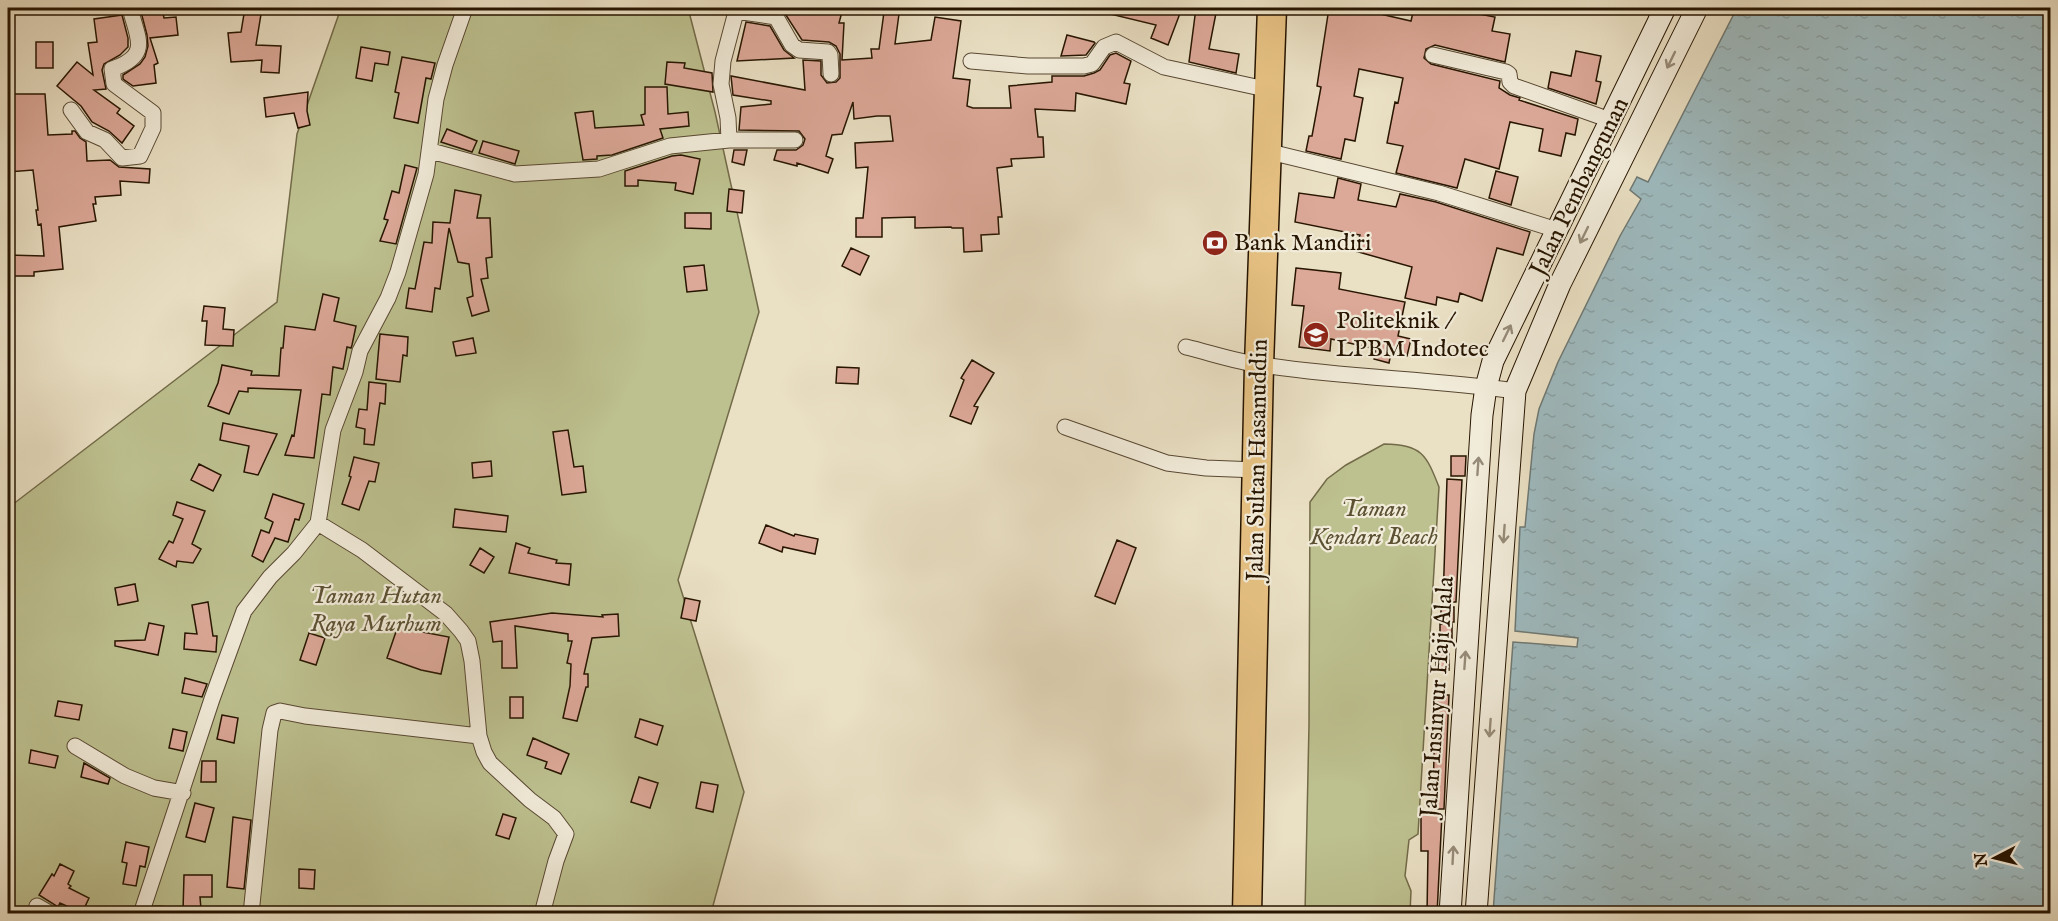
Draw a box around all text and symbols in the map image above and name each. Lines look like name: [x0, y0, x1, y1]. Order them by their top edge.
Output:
one-way arrow: [1664, 50, 1676, 68]
street label: Jalan Pembangunan: [1522, 92, 1637, 284]
one-way arrow: [1578, 225, 1589, 243]
bank icon: Bank Mandiri: [1200, 228, 1230, 258]
place label: Bank Mandiri: [1234, 228, 1371, 259]
place label: Politeknik / LPBM Indotec: [1336, 306, 1489, 365]
school or university icon: Politeknik / LPBM Indotec: [1301, 320, 1331, 350]
one-way arrow: [1501, 324, 1513, 342]
street label: Jalan Sultan Hasanuddin: [1240, 338, 1276, 584]
one-way arrow: [1473, 456, 1484, 476]
park label: Taman Kendari Beach: [1309, 494, 1438, 553]
one-way arrow: [1498, 523, 1509, 543]
street label: Jalan Insinyur Haji Alala: [1414, 575, 1462, 822]
park label: Taman Hutan Raya Murhum: [310, 581, 442, 640]
one-way arrow: [1460, 651, 1471, 671]
one-way arrow: [1484, 718, 1495, 737]
north arrow: [1965, 828, 2025, 888]
one-way arrow: [1448, 846, 1459, 866]
text: N: [1971, 851, 1993, 869]

